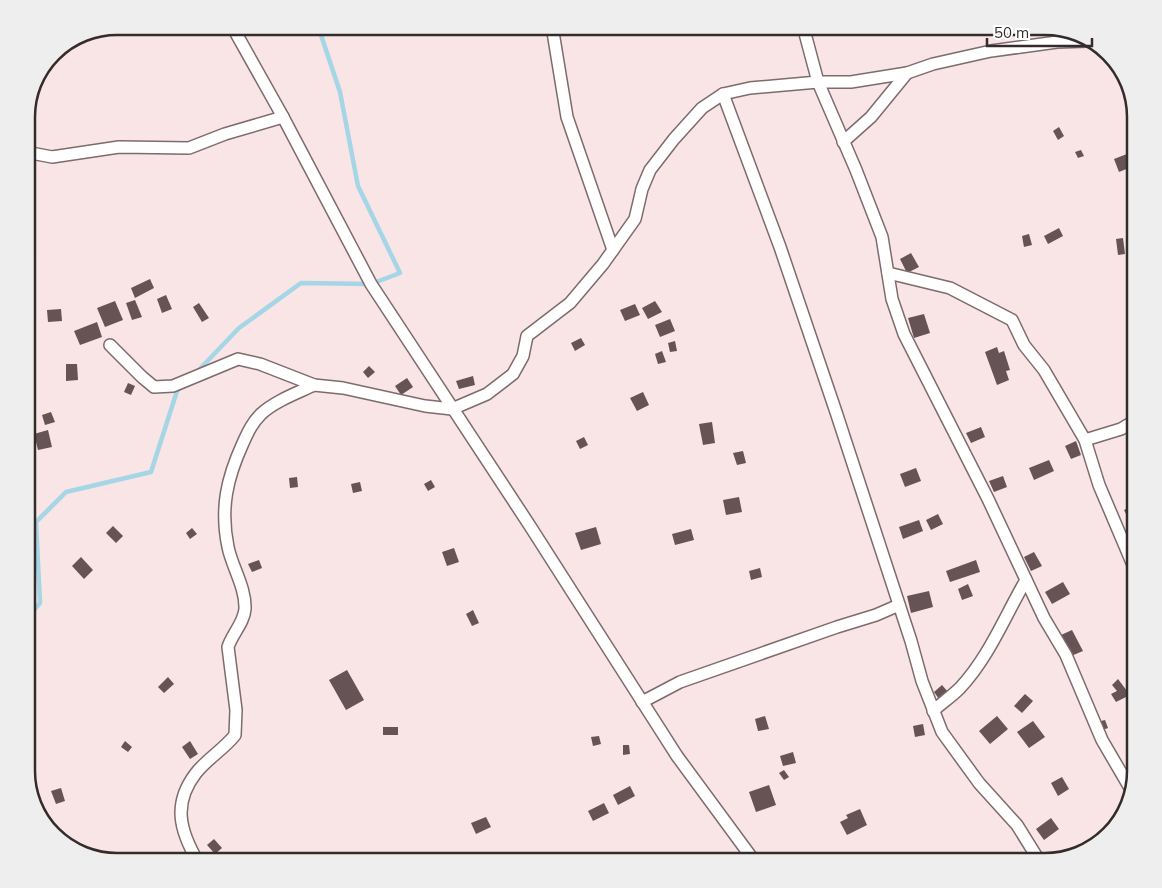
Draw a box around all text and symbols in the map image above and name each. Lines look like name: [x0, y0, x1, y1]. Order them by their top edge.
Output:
scale bar: [987, 15, 1092, 47]
text: 50 m: [994, 23, 1029, 42]

